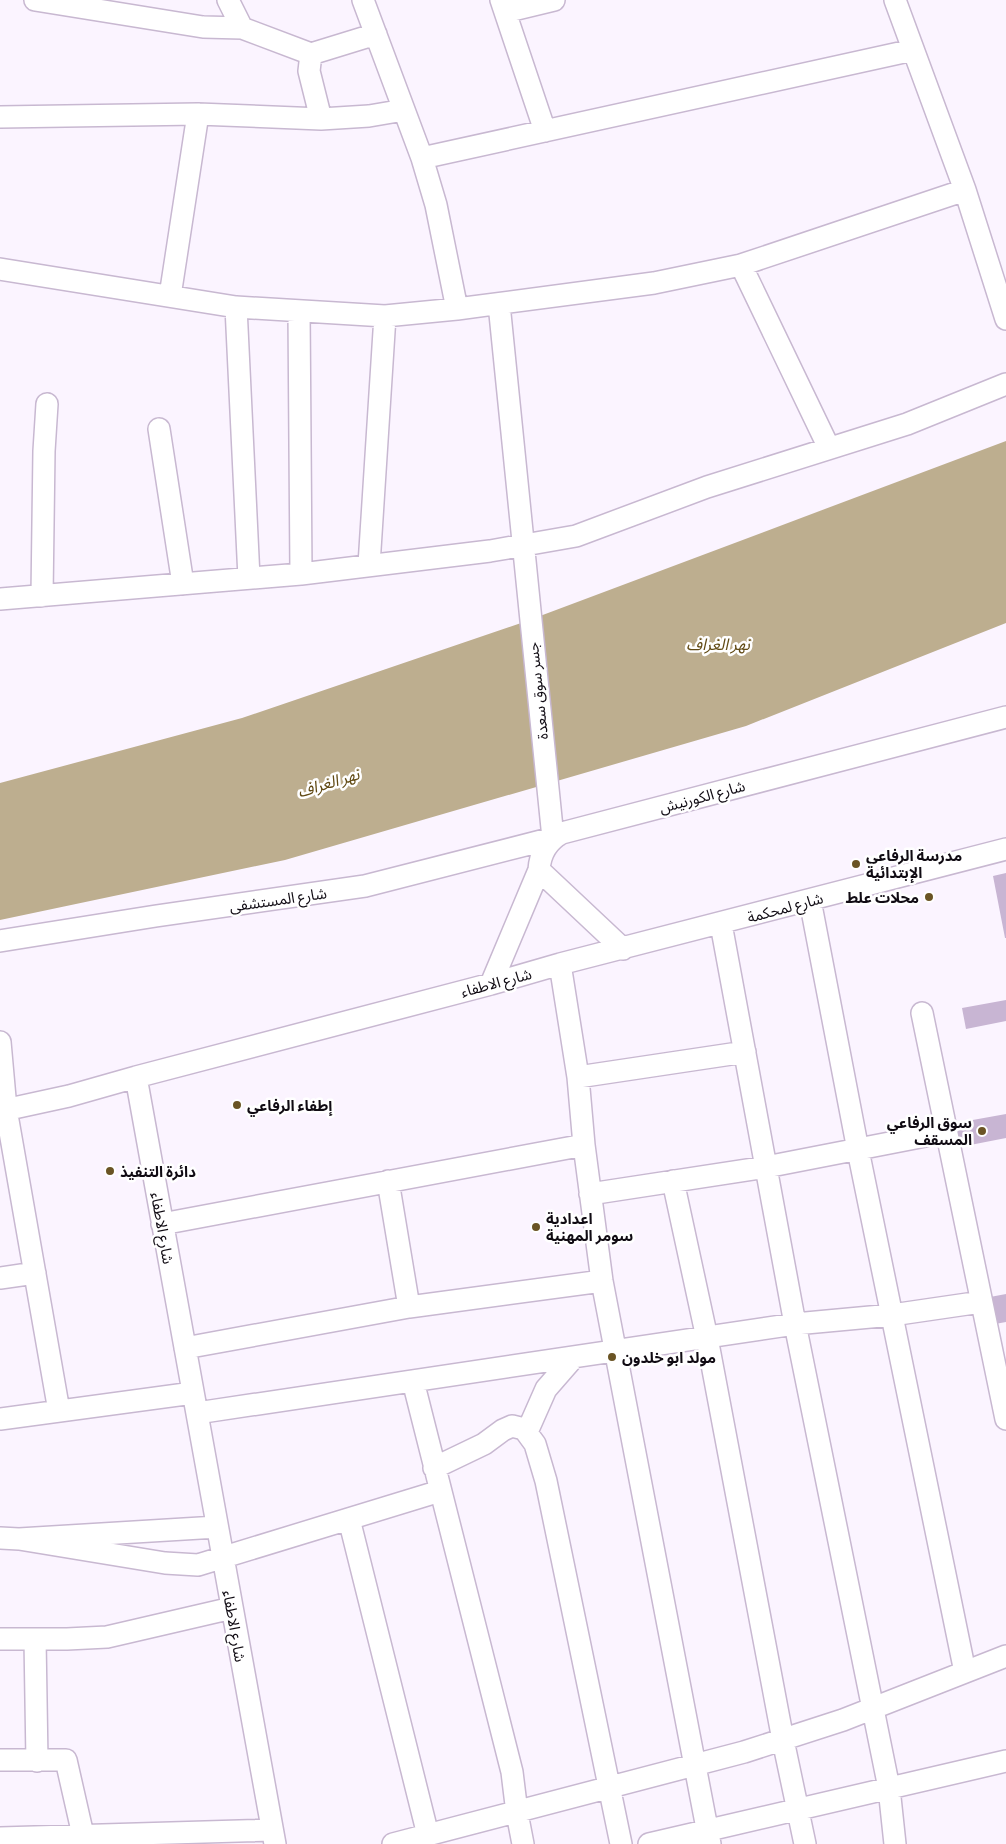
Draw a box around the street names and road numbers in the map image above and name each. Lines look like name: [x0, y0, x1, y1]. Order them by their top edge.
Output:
street label: جسر سوق سعدة: [523, 641, 552, 740]
street label: شارع الكورنيش: [657, 776, 748, 820]
street label: شارع المستشفى: [228, 883, 329, 919]
street label: شارع لمحكمة: [745, 888, 826, 930]
street label: شارع الاطفاء: [459, 964, 535, 1004]
street label: شارع الاطفاء: [144, 1191, 178, 1266]
street label: شارع الاطفاء: [216, 1589, 250, 1664]

